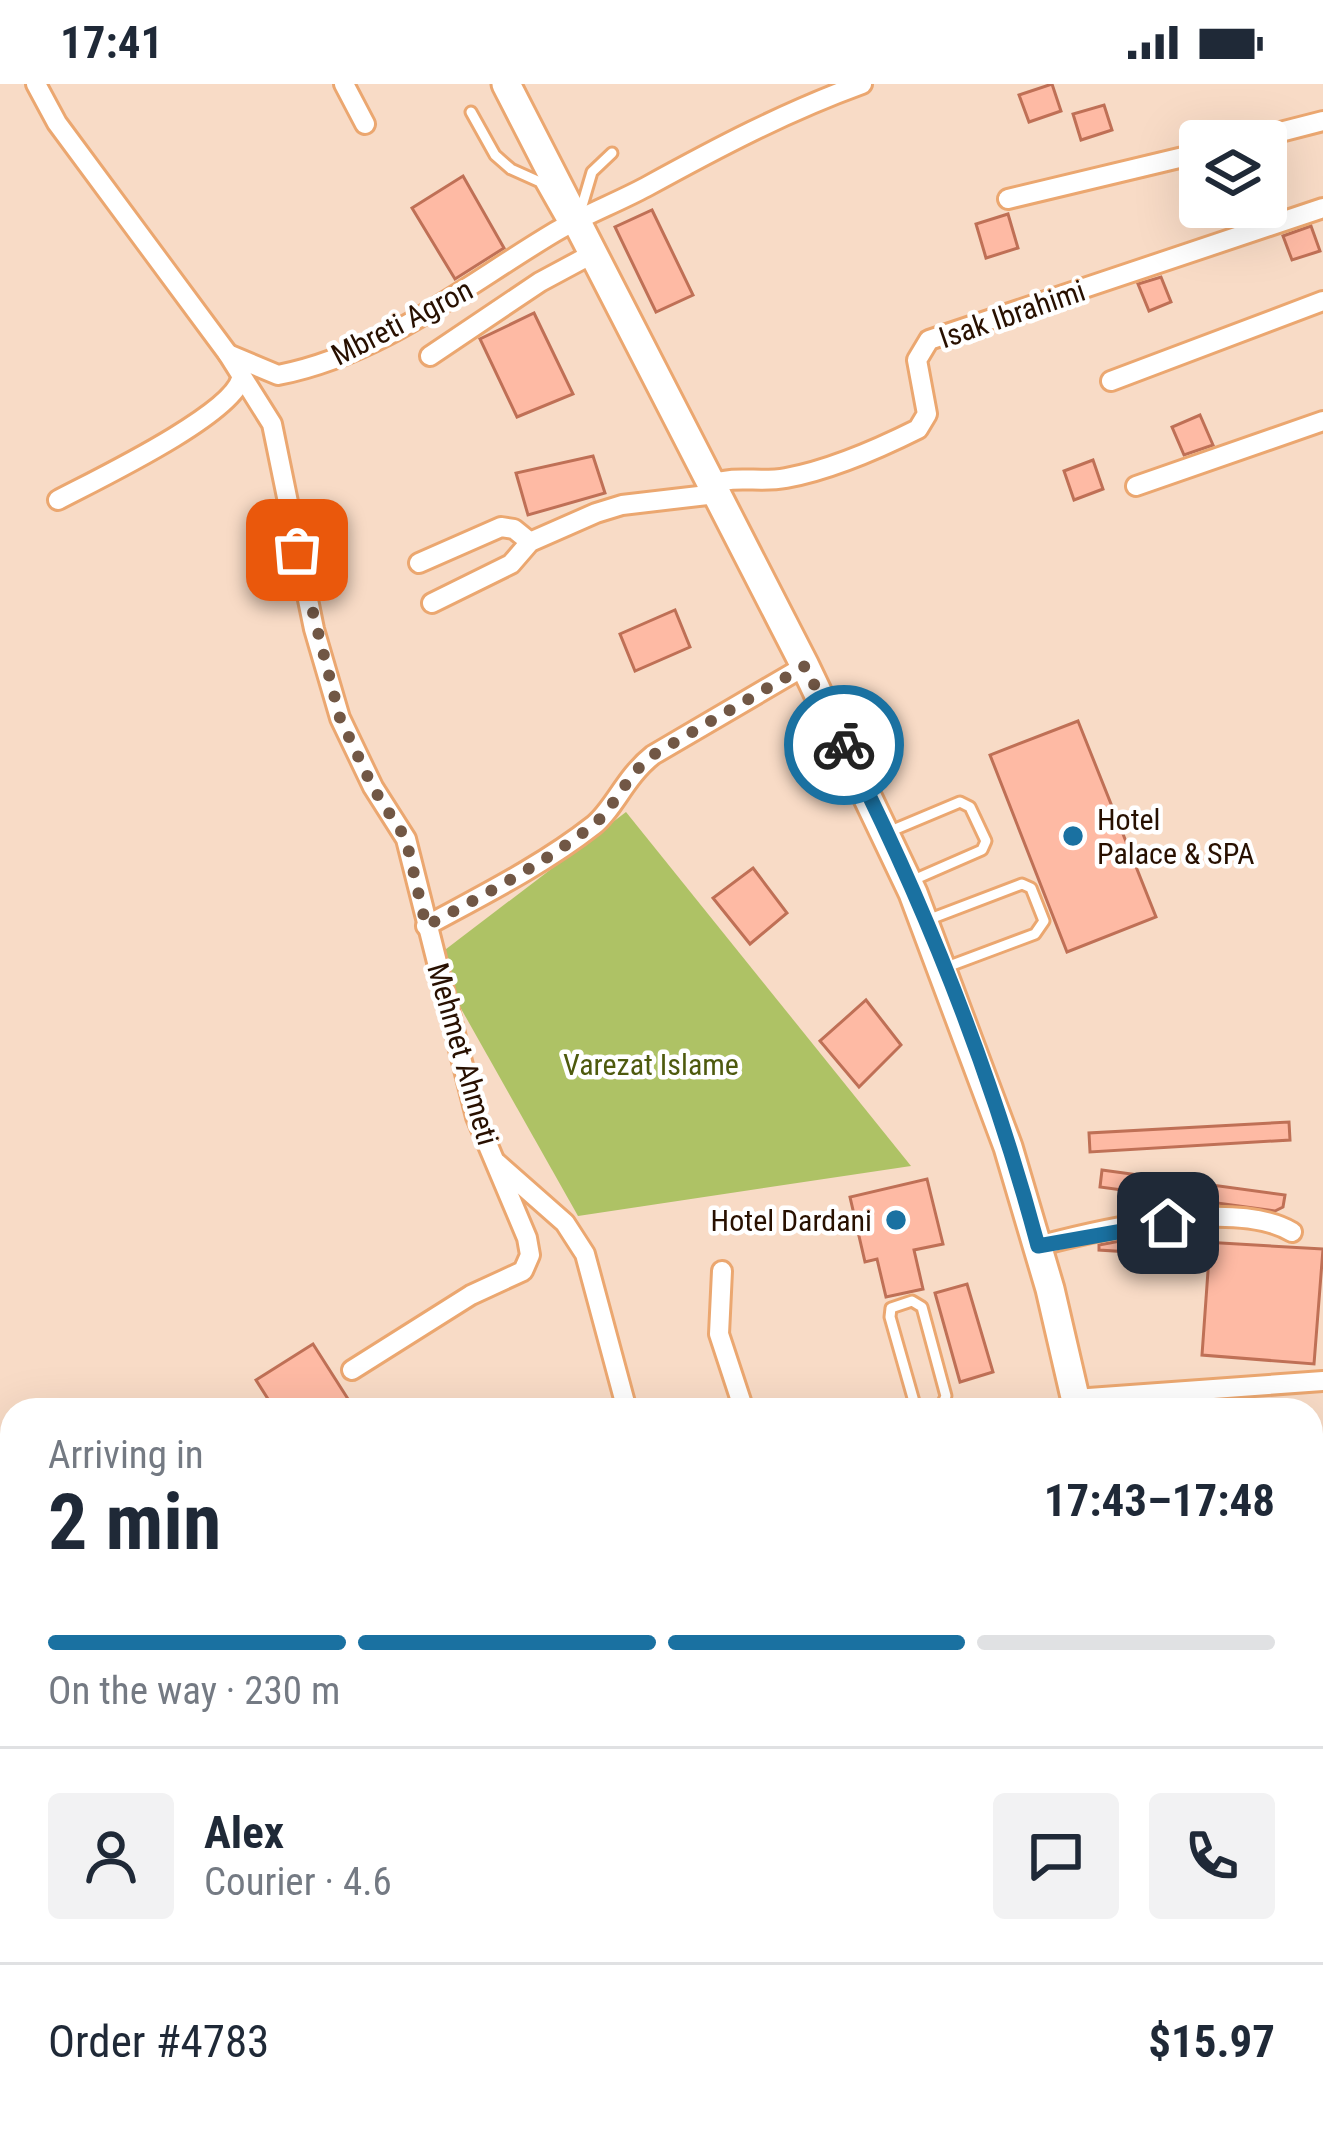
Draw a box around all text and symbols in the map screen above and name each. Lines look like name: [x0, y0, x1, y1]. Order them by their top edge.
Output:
text: 17:41: [60, 16, 163, 69]
map controls: [1179, 120, 1287, 228]
button: layers: [1179, 120, 1287, 228]
street label: Mbreti Agron: [326, 272, 478, 372]
street label: Isak Ibrahimi: [934, 273, 1090, 355]
pin: [246, 499, 348, 601]
icon: bag: [264, 517, 330, 583]
courier: [784, 685, 904, 805]
icon: bike: [811, 712, 877, 778]
place label: Hotel Palace & SPA: [1097, 802, 1255, 871]
marker: Hotel Palace & SPA: [1060, 823, 1086, 849]
street label: Mehmet Ahmeti: [420, 959, 506, 1149]
park label: Varezat Islame: [563, 1047, 739, 1082]
pin: [1117, 1172, 1219, 1274]
icon: home: [1135, 1190, 1201, 1256]
place label: Hotel Dardani: [711, 1203, 872, 1238]
marker: Hotel Dardani: [883, 1207, 909, 1233]
text: Arriving in: [48, 1432, 204, 1478]
text: 17:43–17:48: [1044, 1474, 1275, 1527]
text: 2 min: [48, 1477, 221, 1568]
text: On the way · 230 m: [48, 1668, 340, 1714]
button: person: [48, 1793, 174, 1919]
button: chat: [993, 1793, 1119, 1919]
button: phone: [1149, 1793, 1275, 1919]
text: Alex: [204, 1806, 284, 1859]
text: Courier · 4.6: [204, 1859, 392, 1905]
text: Order #4783: [48, 2015, 269, 2068]
text: $15.97: [1148, 2015, 1275, 2068]

